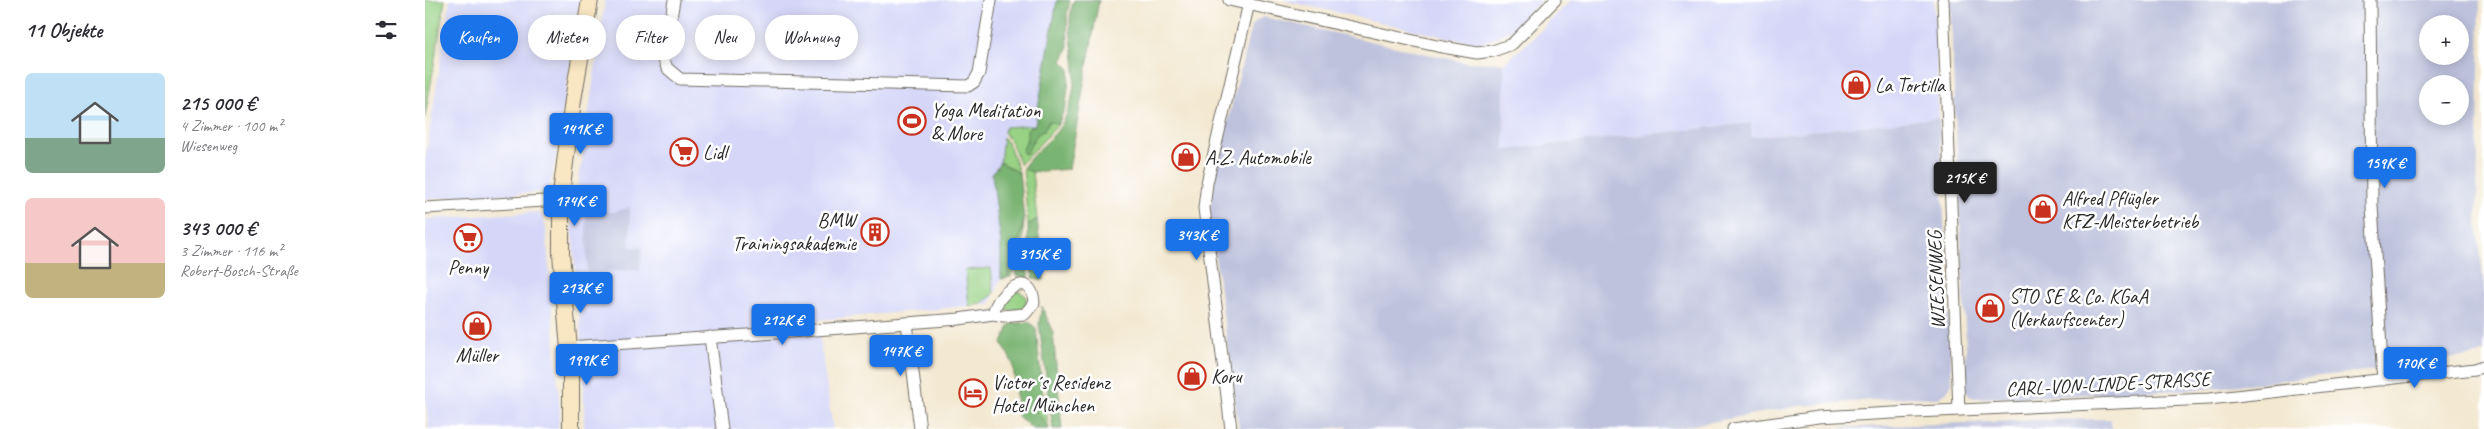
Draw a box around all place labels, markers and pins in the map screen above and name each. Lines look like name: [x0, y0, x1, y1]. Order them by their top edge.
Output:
shop icon: La Tortilla: [1841, 70, 1871, 100]
place label: La Tortilla: [1875, 73, 1946, 98]
place label: Yoga Meditation & More: [931, 98, 1041, 146]
sports icon: Yoga Meditation & More: [897, 106, 927, 136]
pin: 141K €: [540, 112, 622, 155]
supermarket icon: Lidl: [669, 137, 699, 167]
place label: Lidl: [703, 140, 730, 165]
shop icon: A.Z. Automobile: [1171, 142, 1201, 172]
place label: A.Z. Automobile: [1205, 145, 1312, 170]
pin: 159K €: [2344, 146, 2426, 189]
pin: 215K €: [1924, 162, 2006, 204]
pin: 174K €: [534, 184, 616, 227]
place label: Alfred Pflügler KFZ-Meisterbetrieb: [2062, 186, 2199, 234]
shop icon: Alfred Pflügler KFZ-Meisterbetrieb: [2028, 194, 2058, 224]
place label: BMW Trainingsakademie: [732, 208, 859, 256]
building icon: BMW Trainingsakademie: [860, 217, 890, 247]
pin: 343K €: [1156, 218, 1238, 261]
supermarket icon: Penny: [453, 223, 483, 253]
pin: 315K €: [998, 238, 1080, 280]
place label: Penny: [448, 255, 490, 280]
pin: 213K €: [540, 272, 622, 314]
place label: STO SE & Co. KGaA (Verkaufscenter): [2009, 284, 2149, 332]
shop icon: STO SE & Co. KGaA (Verkaufscenter): [1975, 293, 2005, 323]
pin: 212K €: [742, 304, 824, 346]
shop icon: Müller: [462, 311, 492, 341]
pin: 147K €: [860, 334, 942, 377]
place label: Müller: [456, 343, 500, 368]
pin: 199K €: [546, 344, 628, 386]
pin: 170K €: [2374, 346, 2456, 389]
shop icon: Koru: [1177, 361, 1207, 391]
place label: Koru: [1211, 364, 1243, 389]
place label: Victor´s Residenz Hotel München: [992, 370, 1111, 418]
hotel icon: Victor´s Residenz Hotel München: [958, 378, 988, 408]

